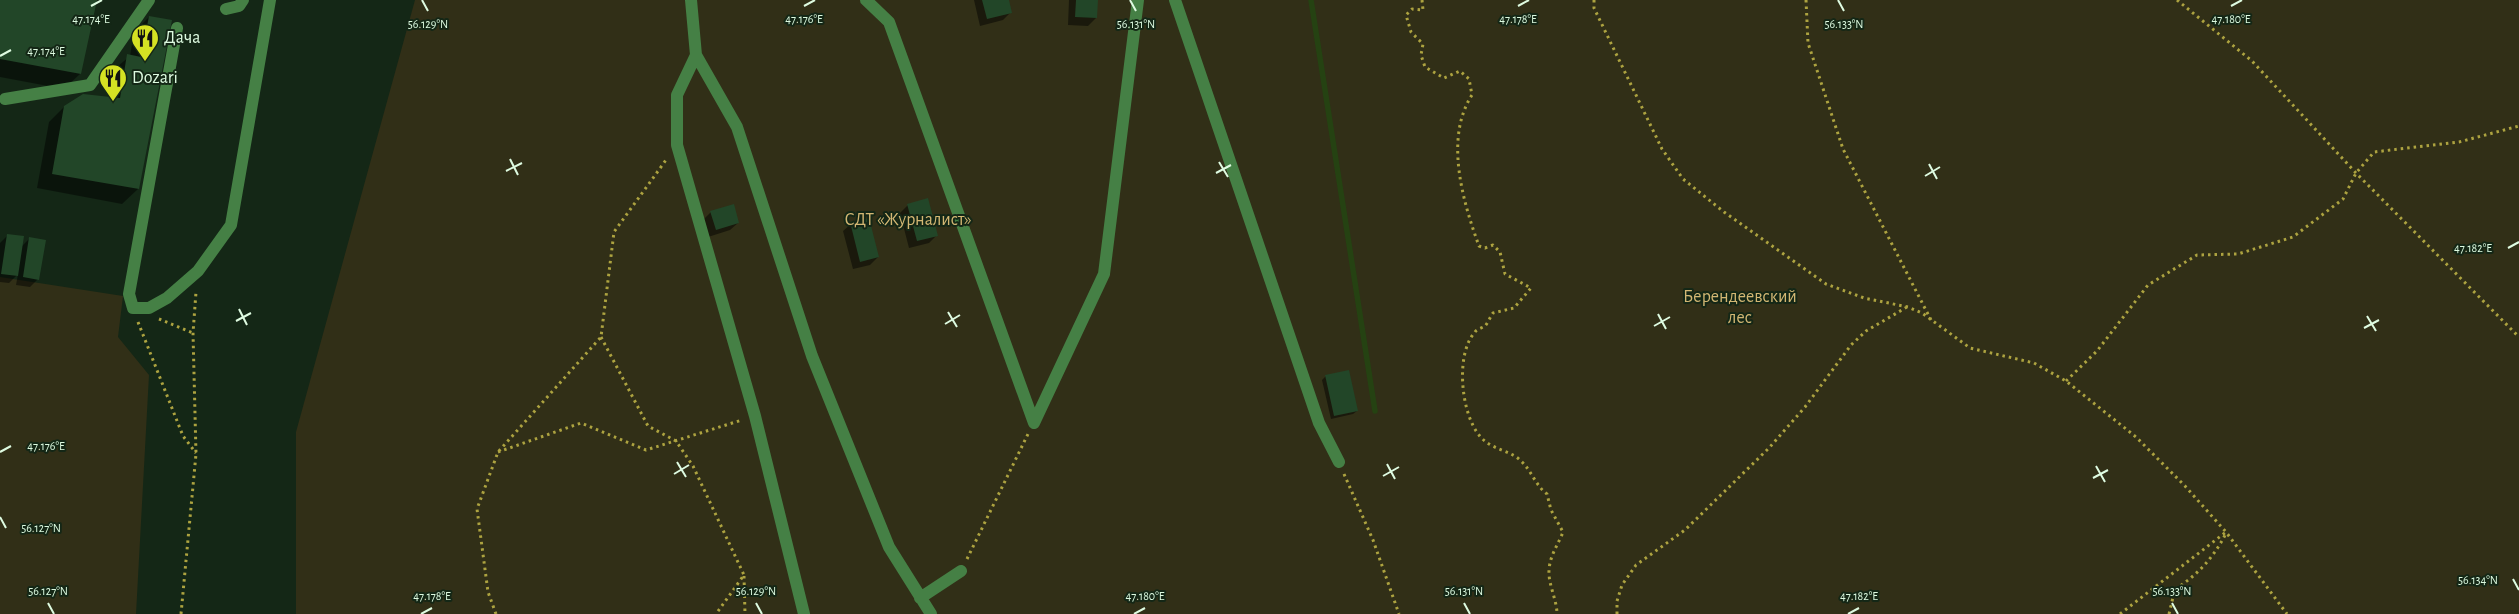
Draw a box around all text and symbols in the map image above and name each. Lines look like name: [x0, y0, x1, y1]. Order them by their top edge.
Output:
text: 47.174°E: [72, 13, 110, 25]
text: 47.176°E: [785, 13, 823, 25]
text: 47.178°E: [1499, 13, 1537, 25]
text: 47.180°E: [2212, 13, 2251, 25]
text: 56.129°N: [408, 18, 448, 30]
text: 56.131°N: [1117, 18, 1155, 30]
text: 56.133°N: [1824, 18, 1864, 30]
restaurant icon: Дача: [130, 23, 160, 62]
place label: Дача: [164, 29, 200, 47]
text: 47.174°E: [27, 45, 65, 57]
restaurant icon: Dozari: [98, 63, 128, 102]
place label: Dozari: [132, 69, 178, 87]
park label: СДТ «Журналист»: [844, 211, 972, 229]
text: 47.182°E: [2454, 242, 2492, 254]
park label: Берендеевский лес: [1683, 288, 1797, 327]
text: 47.176°E: [27, 440, 65, 452]
text: 56.127°N: [21, 522, 61, 534]
text: 56.134°N: [2458, 574, 2498, 586]
text: 56.127°N: [28, 585, 68, 597]
text: 56.129°N: [736, 585, 776, 597]
text: 56.131°N: [1445, 585, 1483, 597]
text: 56.133°N: [2152, 585, 2192, 597]
text: 47.178°E: [413, 590, 451, 602]
text: 47.180°E: [1126, 590, 1165, 602]
text: 47.182°E: [1840, 590, 1878, 602]

